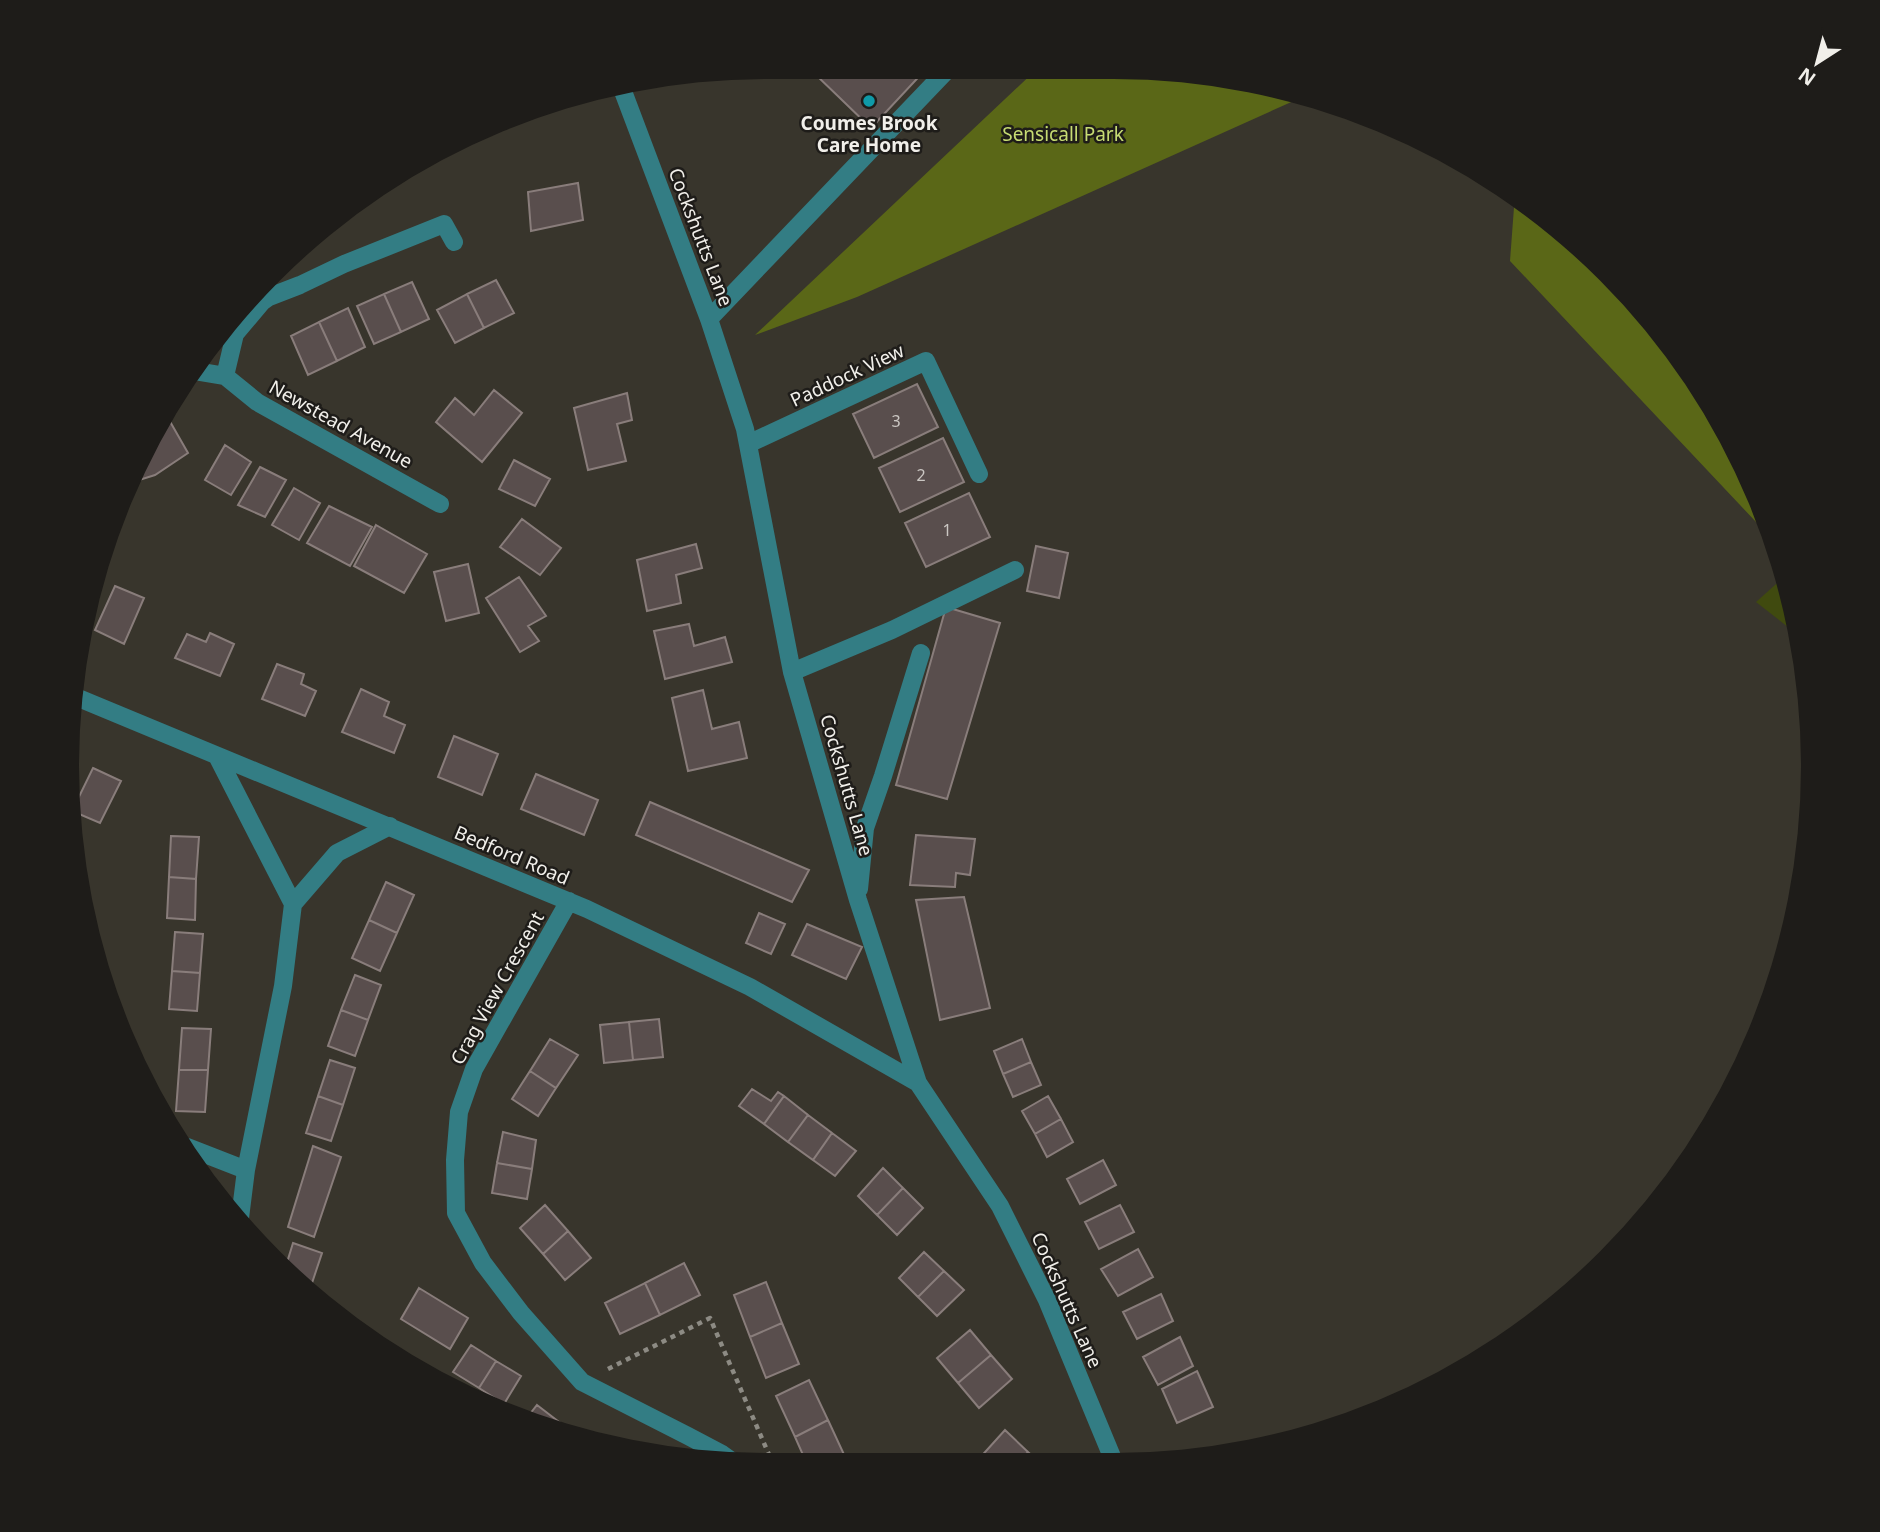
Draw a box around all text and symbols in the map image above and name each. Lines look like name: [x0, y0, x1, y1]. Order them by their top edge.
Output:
north arrow: [1782, 28, 1852, 98]
text: N: [1793, 62, 1821, 92]
marker: Coumes Brook Care Home: [861, 93, 877, 109]
place label: Coumes Brook Care Home: [800, 110, 938, 158]
park label: Sensicall Park: [1002, 121, 1124, 147]
street label: Cockshutts Lane: [663, 164, 739, 310]
street label: Paddock View: [786, 337, 908, 413]
street label: Newstead Avenue: [265, 374, 417, 474]
house number: 3: [891, 410, 901, 432]
house number: 2: [916, 464, 926, 486]
house number: 1: [942, 519, 952, 541]
street label: Cockshutts Lane: [814, 711, 880, 859]
street label: Bedford Road: [451, 819, 573, 891]
street label: Crag View Crescent: [444, 907, 550, 1069]
street label: Cockshutts Lane: [1025, 1228, 1109, 1372]

